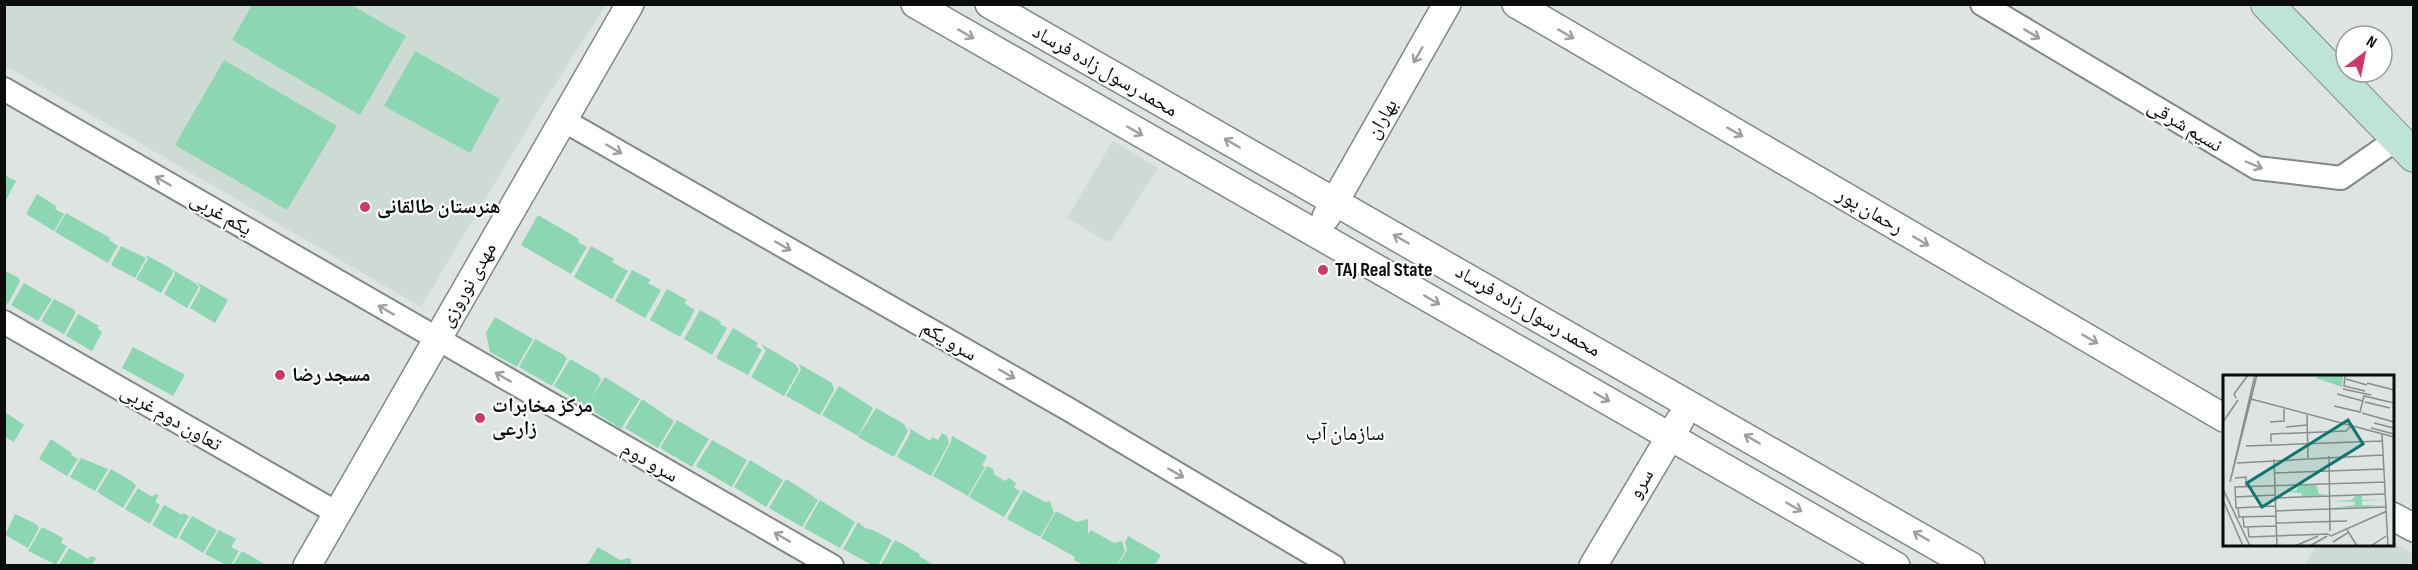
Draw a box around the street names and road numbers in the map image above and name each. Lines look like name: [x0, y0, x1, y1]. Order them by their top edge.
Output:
street label: محمد رسول زاده فرساد: [1028, 20, 1182, 122]
street label: نسیم شرقی: [2143, 94, 2227, 159]
street label: بهاران: [1361, 95, 1403, 143]
street label: رحمان پور: [1832, 182, 1907, 240]
street label: یکم غربی: [185, 187, 256, 242]
street label: مهدی نوروزی: [434, 238, 502, 332]
street label: محمد رسول زاده فرساد: [1451, 260, 1605, 362]
street label: سرو یکم: [916, 316, 981, 367]
street label: تعاون دوم غربی: [116, 379, 226, 457]
street label: سرو دوم: [617, 436, 683, 489]
street label: سرو: [1623, 465, 1659, 503]

